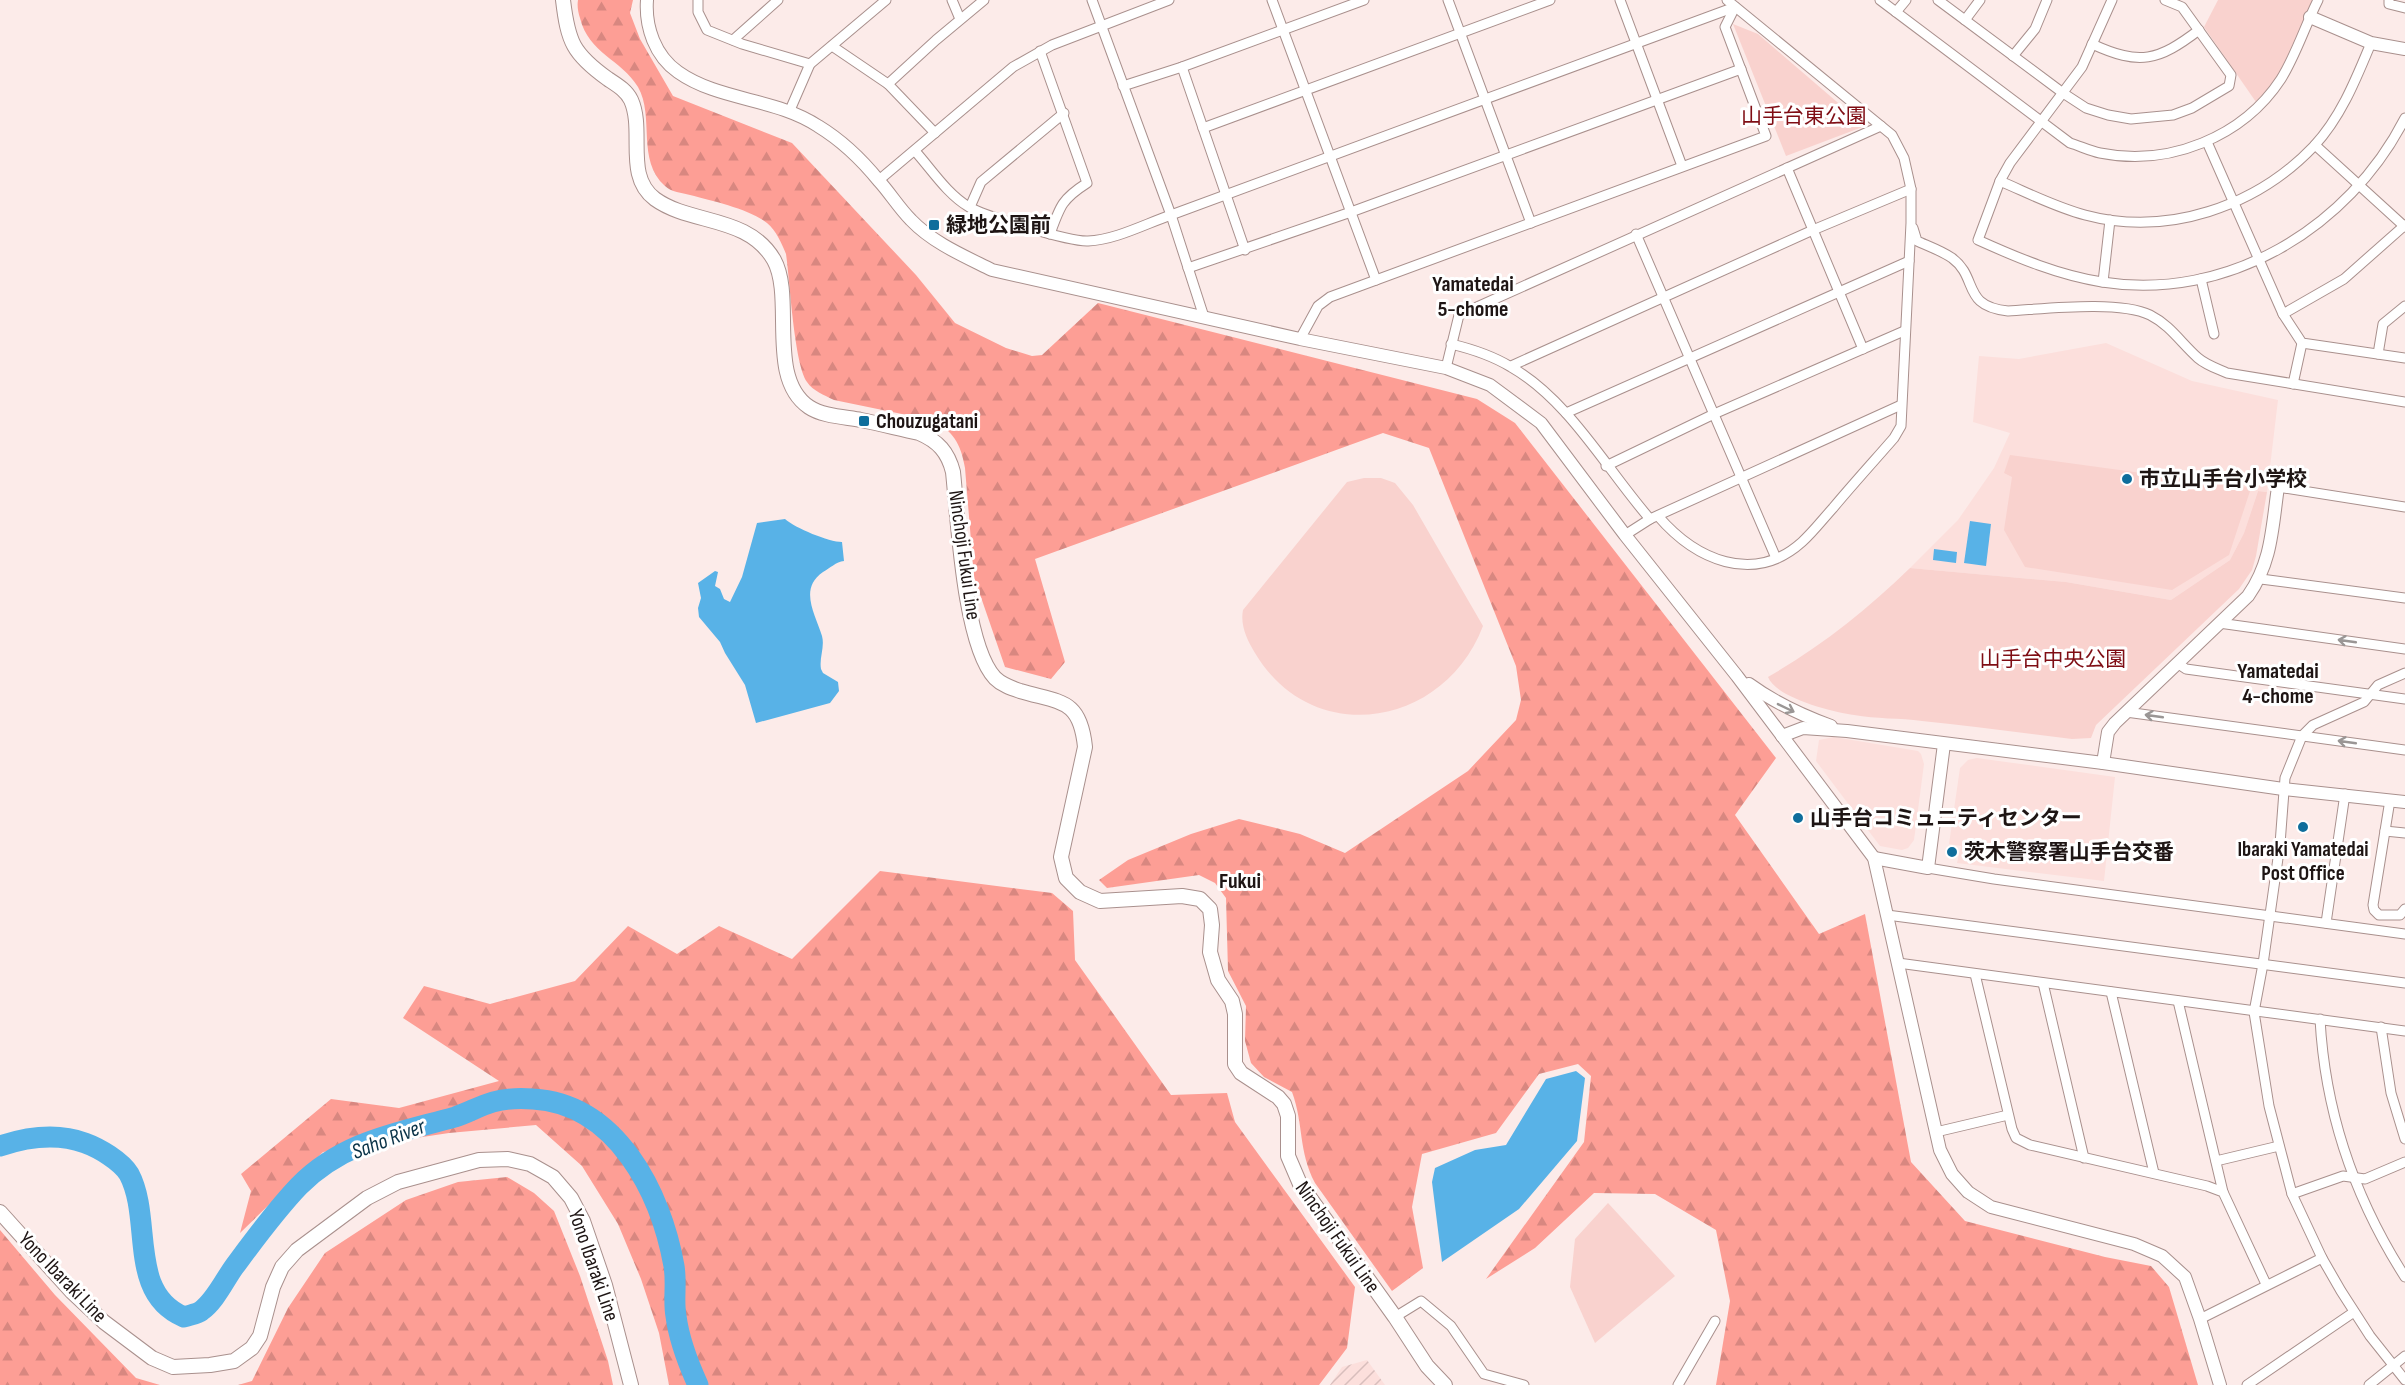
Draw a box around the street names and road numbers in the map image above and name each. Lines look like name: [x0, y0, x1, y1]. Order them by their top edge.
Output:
street label: Ninchoji Fukui Line: [943, 489, 986, 621]
street label: Ninchoji Fukui Line: [1290, 1177, 1385, 1298]
street label: Yono Ibaraki Line: [563, 1206, 624, 1324]
street label: Yono Ibaraki Line: [13, 1227, 112, 1328]

